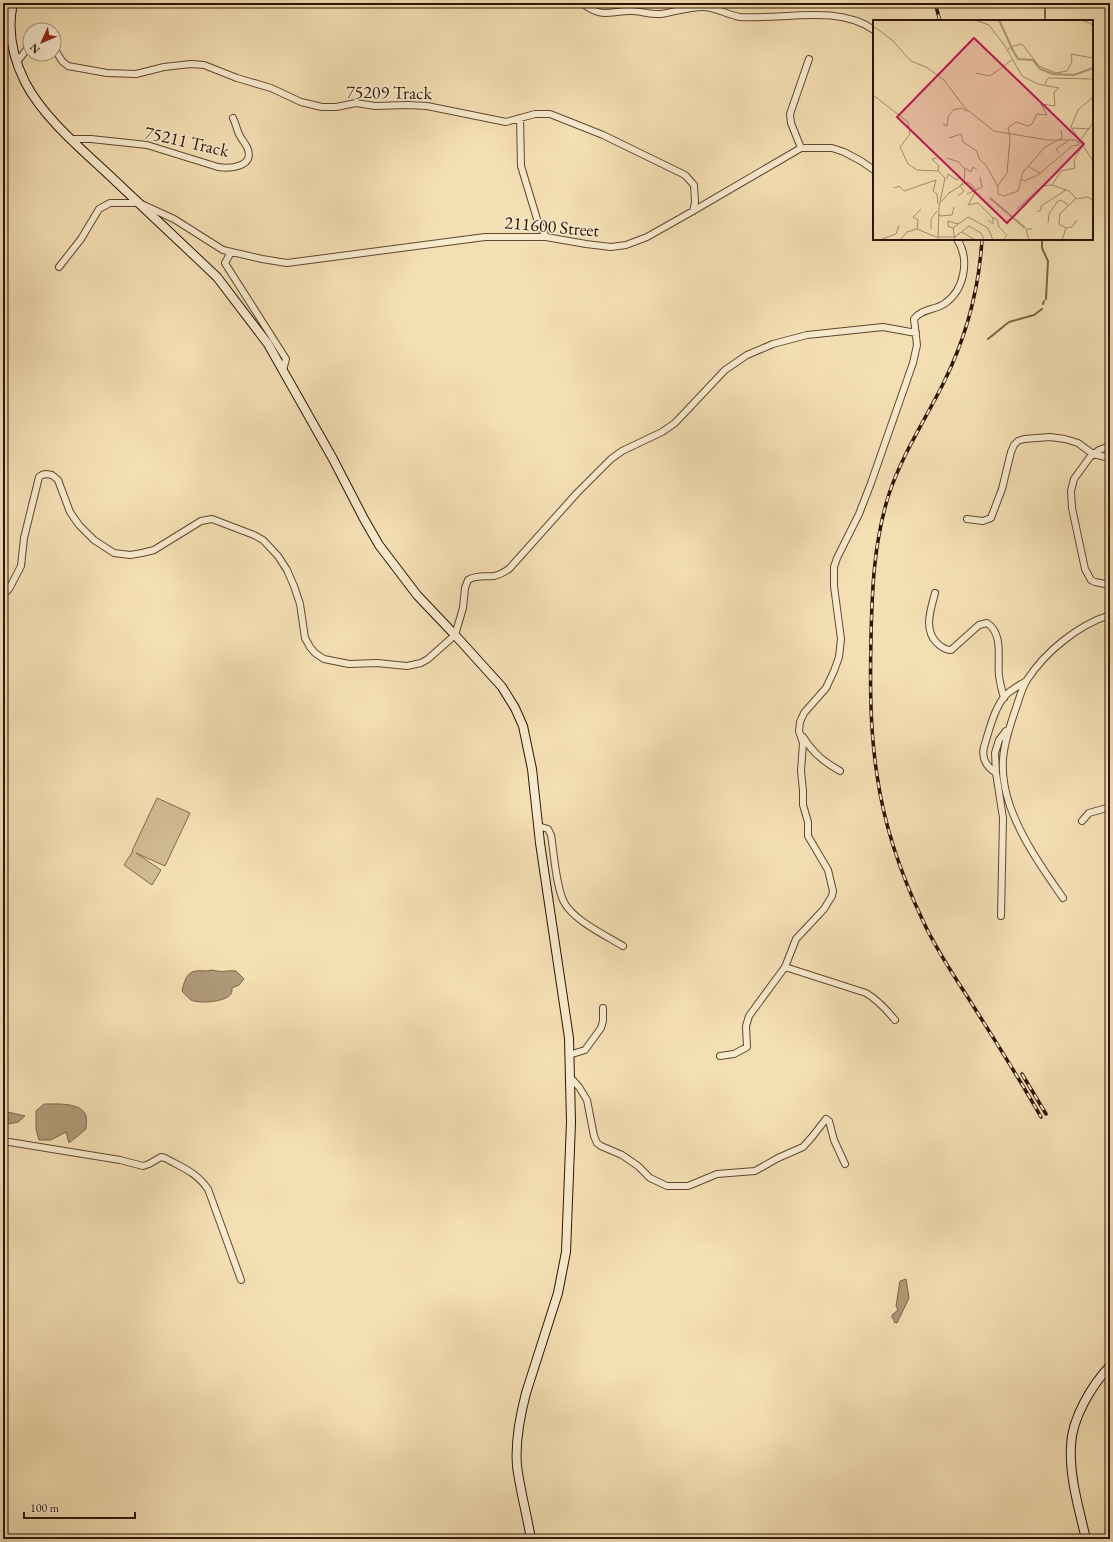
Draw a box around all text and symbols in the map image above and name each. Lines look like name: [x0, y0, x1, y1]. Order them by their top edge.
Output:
inset map: [873, 20, 1093, 240]
north arrow: [22, 22, 62, 62]
text: N: [27, 41, 43, 57]
street label: 75209 Track: [346, 80, 433, 104]
street label: 75211 Track: [142, 120, 232, 162]
street label: 211600 Street: [504, 210, 601, 242]
scale bar: [24, 1494, 135, 1520]
text: 100 m: [30, 1500, 60, 1516]

